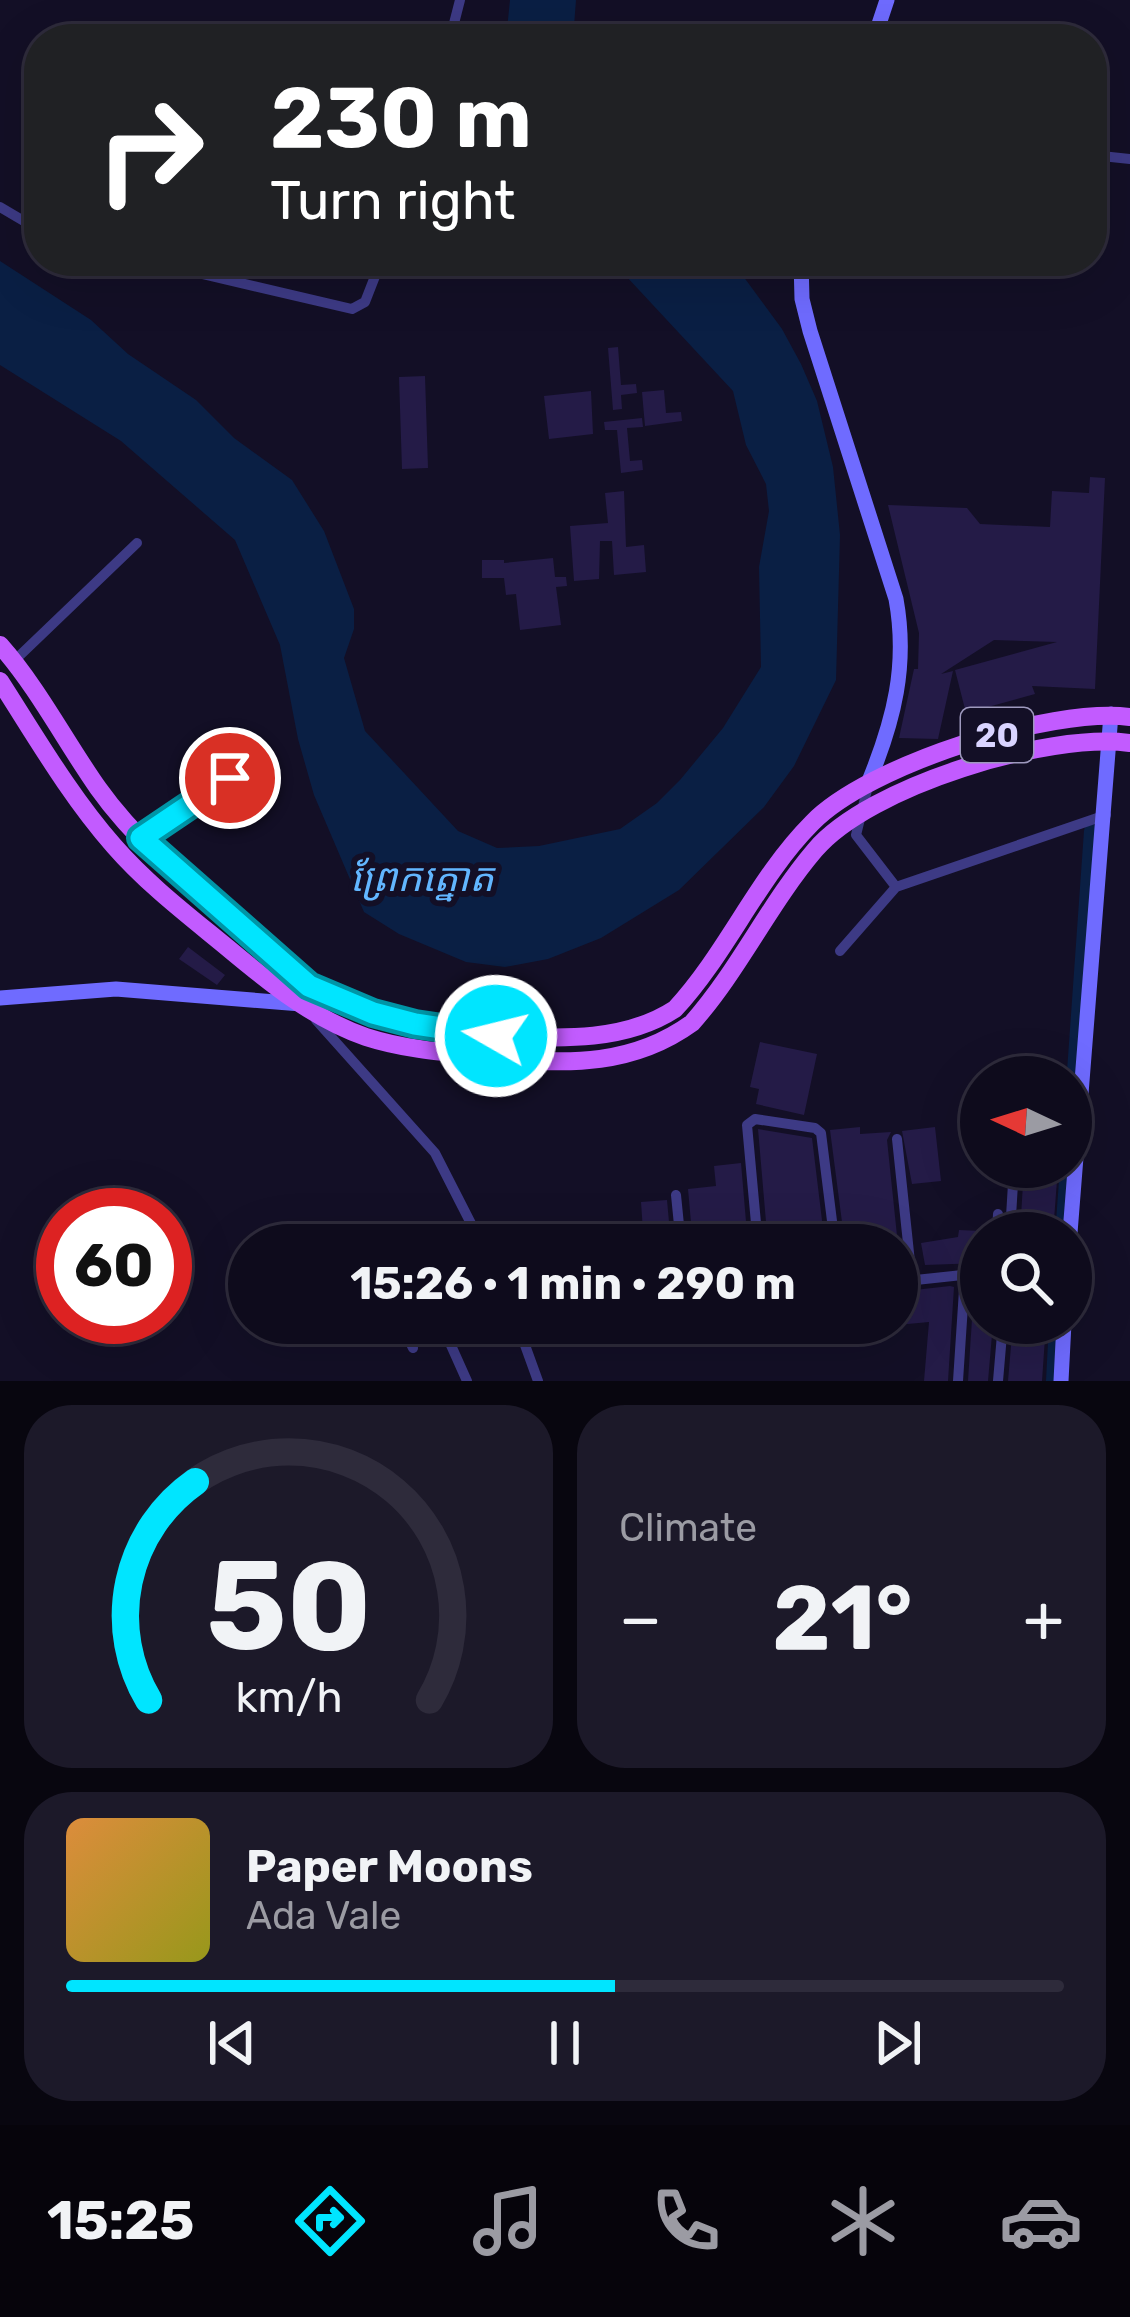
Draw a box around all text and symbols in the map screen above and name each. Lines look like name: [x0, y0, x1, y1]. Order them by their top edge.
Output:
text: 230 m: [270, 68, 532, 168]
icon: right: [72, 72, 228, 228]
text: Turn right: [270, 169, 515, 233]
road number: 20: [961, 708, 1033, 762]
pin: [179, 727, 281, 829]
icon: arrive: [197, 745, 263, 811]
water label: ព្រែកត្នោត: [350, 855, 496, 902]
position arrow: [433, 973, 559, 1099]
north arrow: [960, 1056, 1092, 1188]
map controls: [960, 1056, 1092, 1344]
speed limit sign: 60: [36, 1188, 192, 1344]
button: search: [960, 1212, 1092, 1344]
text: 15:26 · 1 min · 290 m: [350, 1257, 796, 1310]
text: Climate: [619, 1505, 757, 1551]
text: 50: [206, 1532, 371, 1680]
text: 21°: [772, 1565, 913, 1672]
text: −: [619, 1579, 662, 1658]
text: +: [1023, 1579, 1064, 1658]
text: km/h: [235, 1671, 342, 1722]
text: Paper Moons: [246, 1840, 533, 1893]
text: Ada Vale: [246, 1893, 401, 1939]
icon: previous: [199, 2010, 265, 2076]
icon: pause: [532, 2010, 598, 2076]
icon: next: [865, 2010, 931, 2076]
icon: directions: [288, 2179, 372, 2263]
icon: music: [466, 2179, 550, 2263]
icon: phone: [644, 2179, 728, 2263]
icon: climate: [821, 2179, 905, 2263]
icon: car: [999, 2179, 1083, 2263]
text: 15:25: [47, 2189, 194, 2253]

